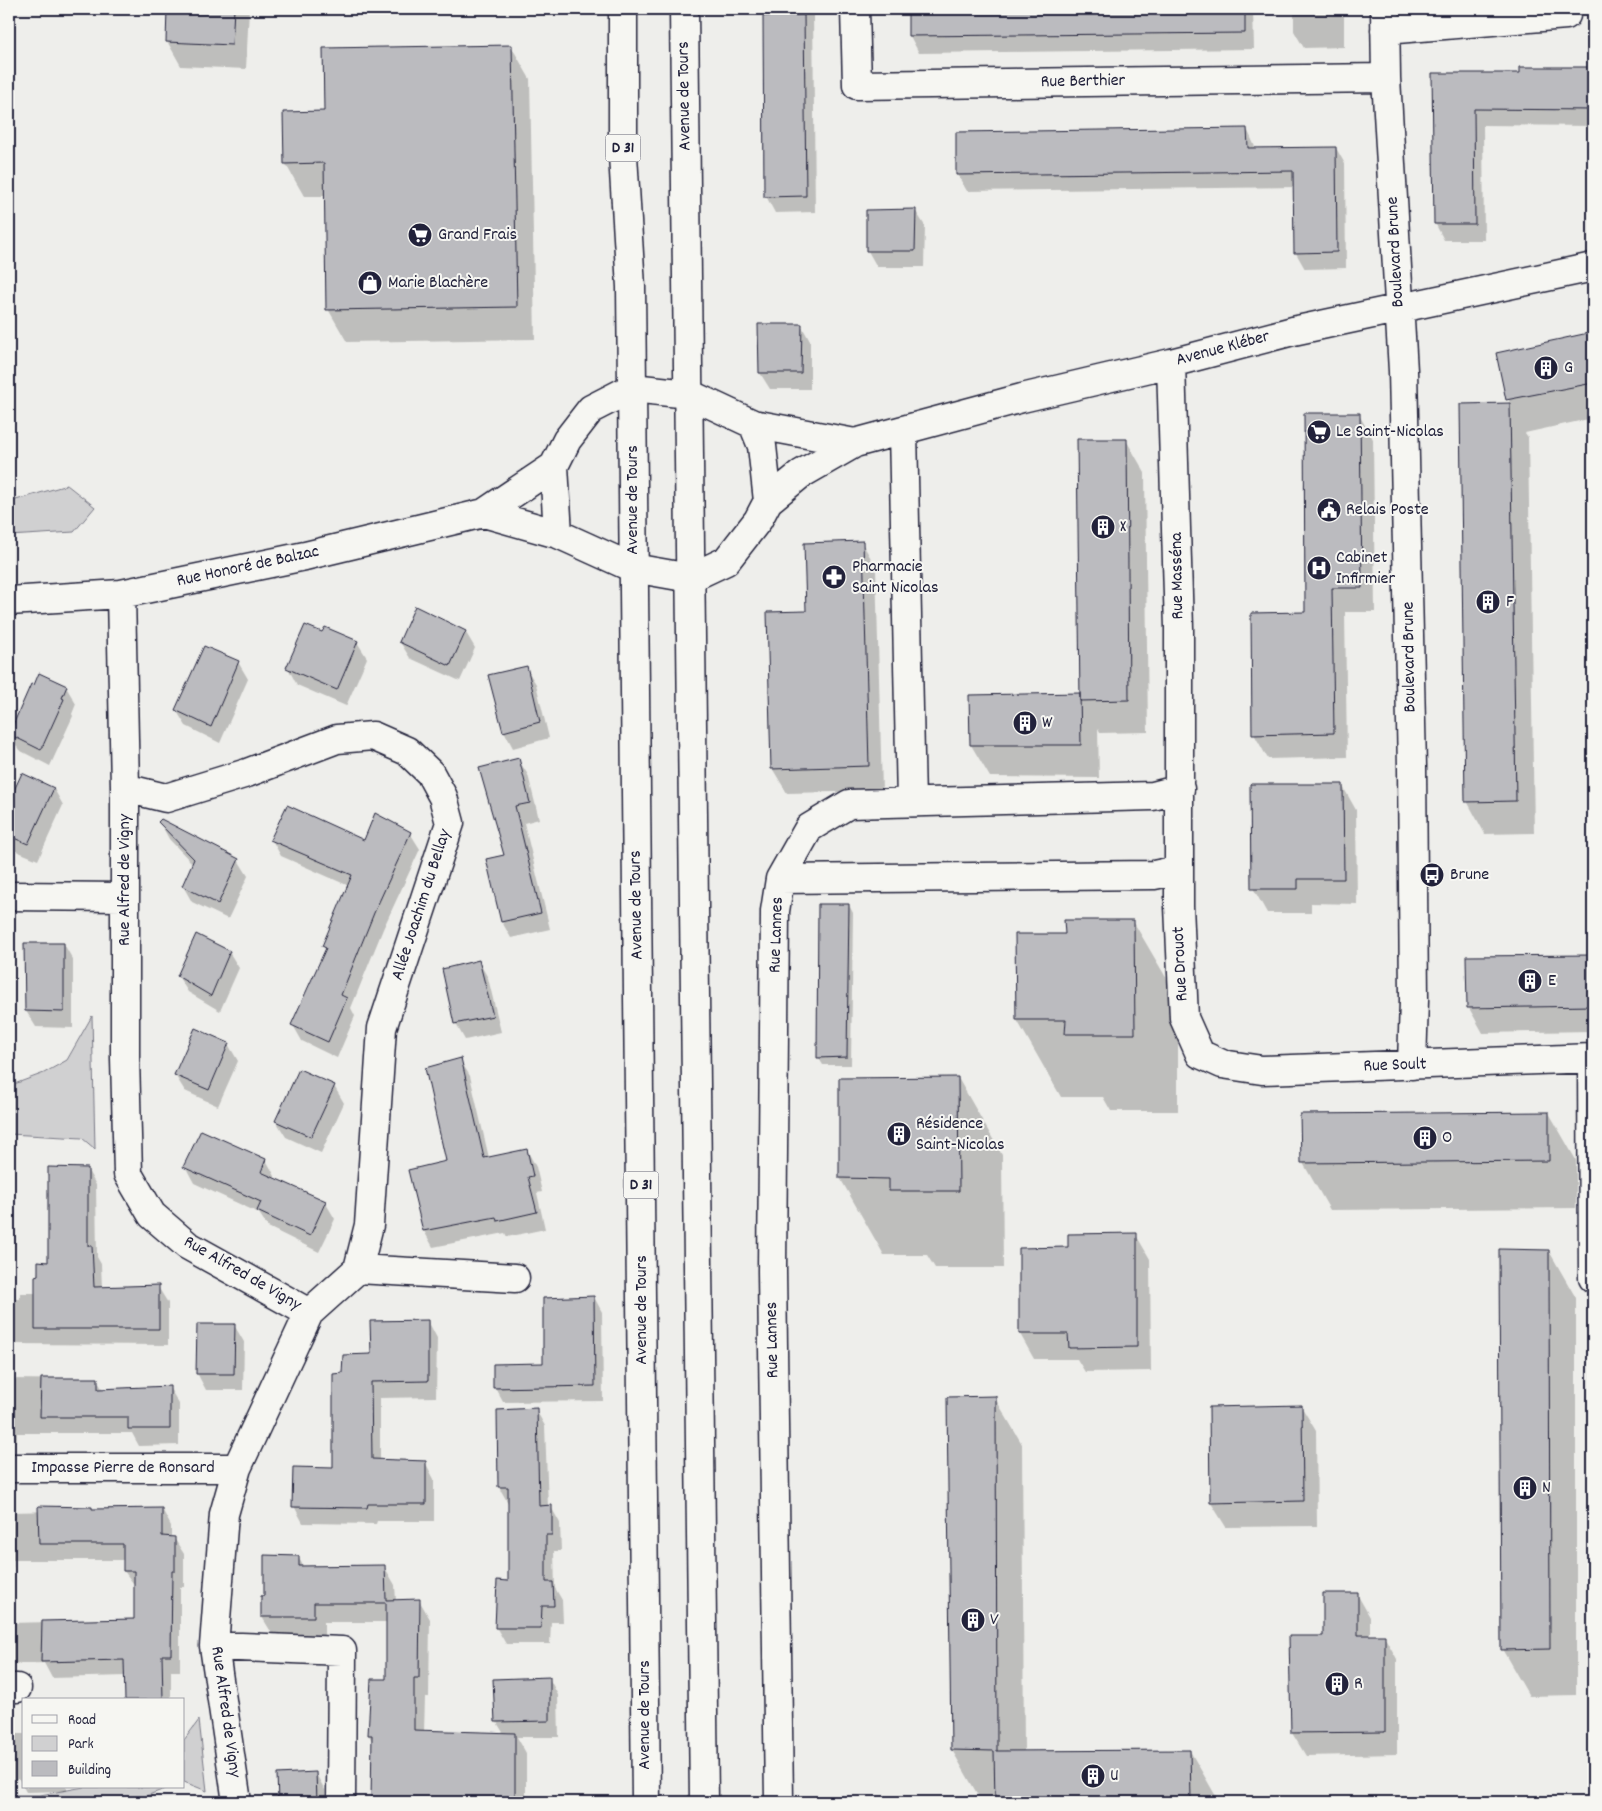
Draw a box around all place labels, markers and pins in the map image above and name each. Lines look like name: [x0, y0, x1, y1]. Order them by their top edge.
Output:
supermarket icon: Grand Frais: [407, 222, 433, 248]
place label: Grand Frais: [438, 223, 517, 248]
shop icon: Marie Blachère: [357, 270, 383, 296]
place label: Marie Blachère: [388, 271, 488, 296]
building icon: G: [1533, 355, 1559, 381]
place label: G: [1564, 356, 1573, 381]
supermarket icon: Le Saint-Nicolas: [1306, 419, 1332, 445]
place label: Le Saint-Nicolas: [1336, 420, 1444, 445]
public building icon: Relais Poste: [1316, 497, 1342, 523]
place label: Relais Poste: [1346, 498, 1429, 523]
building icon: X: [1090, 514, 1116, 540]
place label: X: [1120, 515, 1126, 540]
place label: Cabinet Infirmier: [1336, 546, 1395, 592]
place label: Pharmacie Saint Nicolas: [852, 555, 939, 601]
hospital icon: Cabinet Infirmier: [1306, 555, 1332, 581]
pharmacy icon: Pharmacie Saint Nicolas: [821, 564, 847, 590]
building icon: F: [1475, 589, 1501, 615]
place label: F: [1506, 590, 1514, 615]
building icon: W: [1012, 710, 1038, 736]
place label: W: [1042, 711, 1053, 736]
bus stop icon: Brune: [1419, 862, 1445, 888]
place label: Brune: [1450, 863, 1489, 888]
building icon: E: [1517, 968, 1543, 994]
place label: E: [1548, 969, 1556, 994]
place label: Résidence Saint-Nicolas: [916, 1112, 1005, 1158]
building icon: Résidence Saint-Nicolas: [886, 1121, 912, 1147]
building icon: O: [1412, 1125, 1438, 1151]
place label: O: [1442, 1126, 1452, 1151]
building icon: N: [1512, 1475, 1538, 1501]
place label: N: [1542, 1476, 1551, 1501]
building icon: V: [960, 1607, 986, 1633]
place label: V: [990, 1608, 999, 1633]
building icon: R: [1324, 1671, 1350, 1697]
place label: R: [1354, 1672, 1363, 1697]
building icon: U: [1080, 1763, 1106, 1789]
place label: U: [1110, 1764, 1119, 1789]

